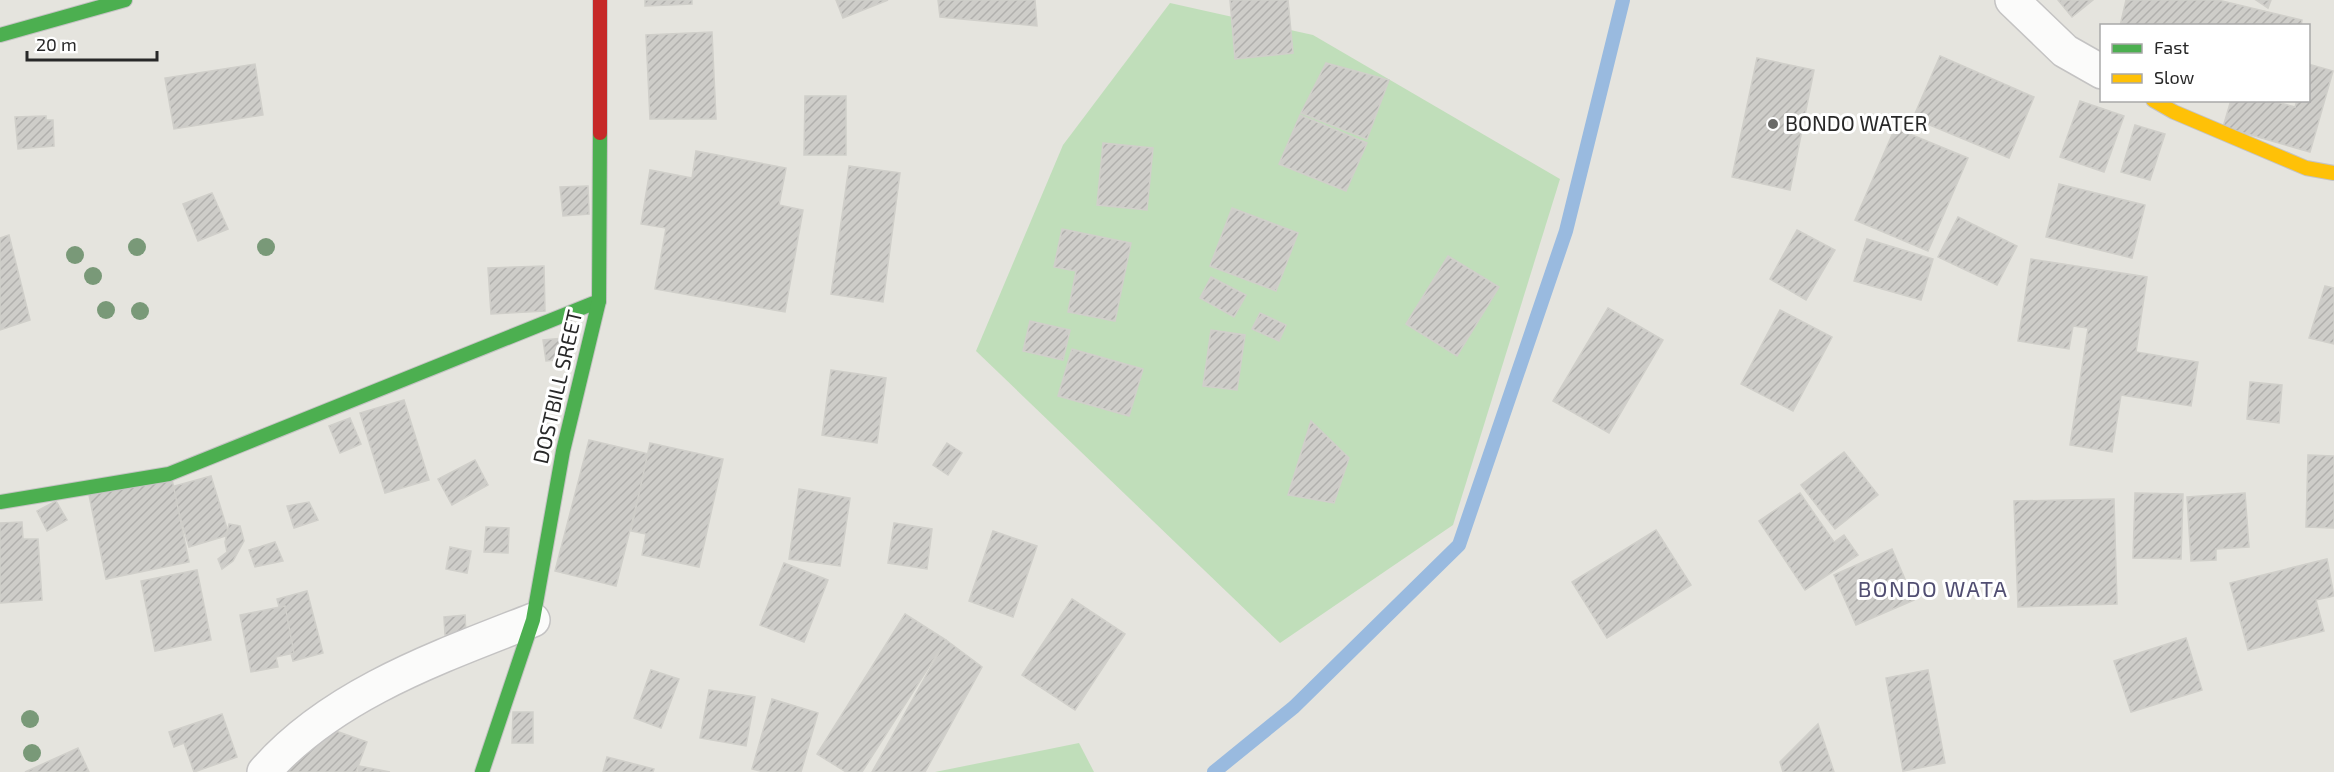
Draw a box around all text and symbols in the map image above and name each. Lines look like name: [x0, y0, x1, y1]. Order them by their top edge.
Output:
scale bar: [27, 24, 158, 62]
legend: [2100, 24, 2310, 102]
text: 20 m: [36, 33, 77, 55]
text: Fast: [2154, 36, 2189, 58]
text: Slow: [2154, 66, 2195, 88]
place label: BONDO WATER: [1785, 110, 1927, 135]
marker: BONDO WATER: [1766, 117, 1780, 131]
street label: DOSTBILL SREET: [527, 307, 586, 466]
district label: BONDO WATA: [1858, 575, 2008, 601]

